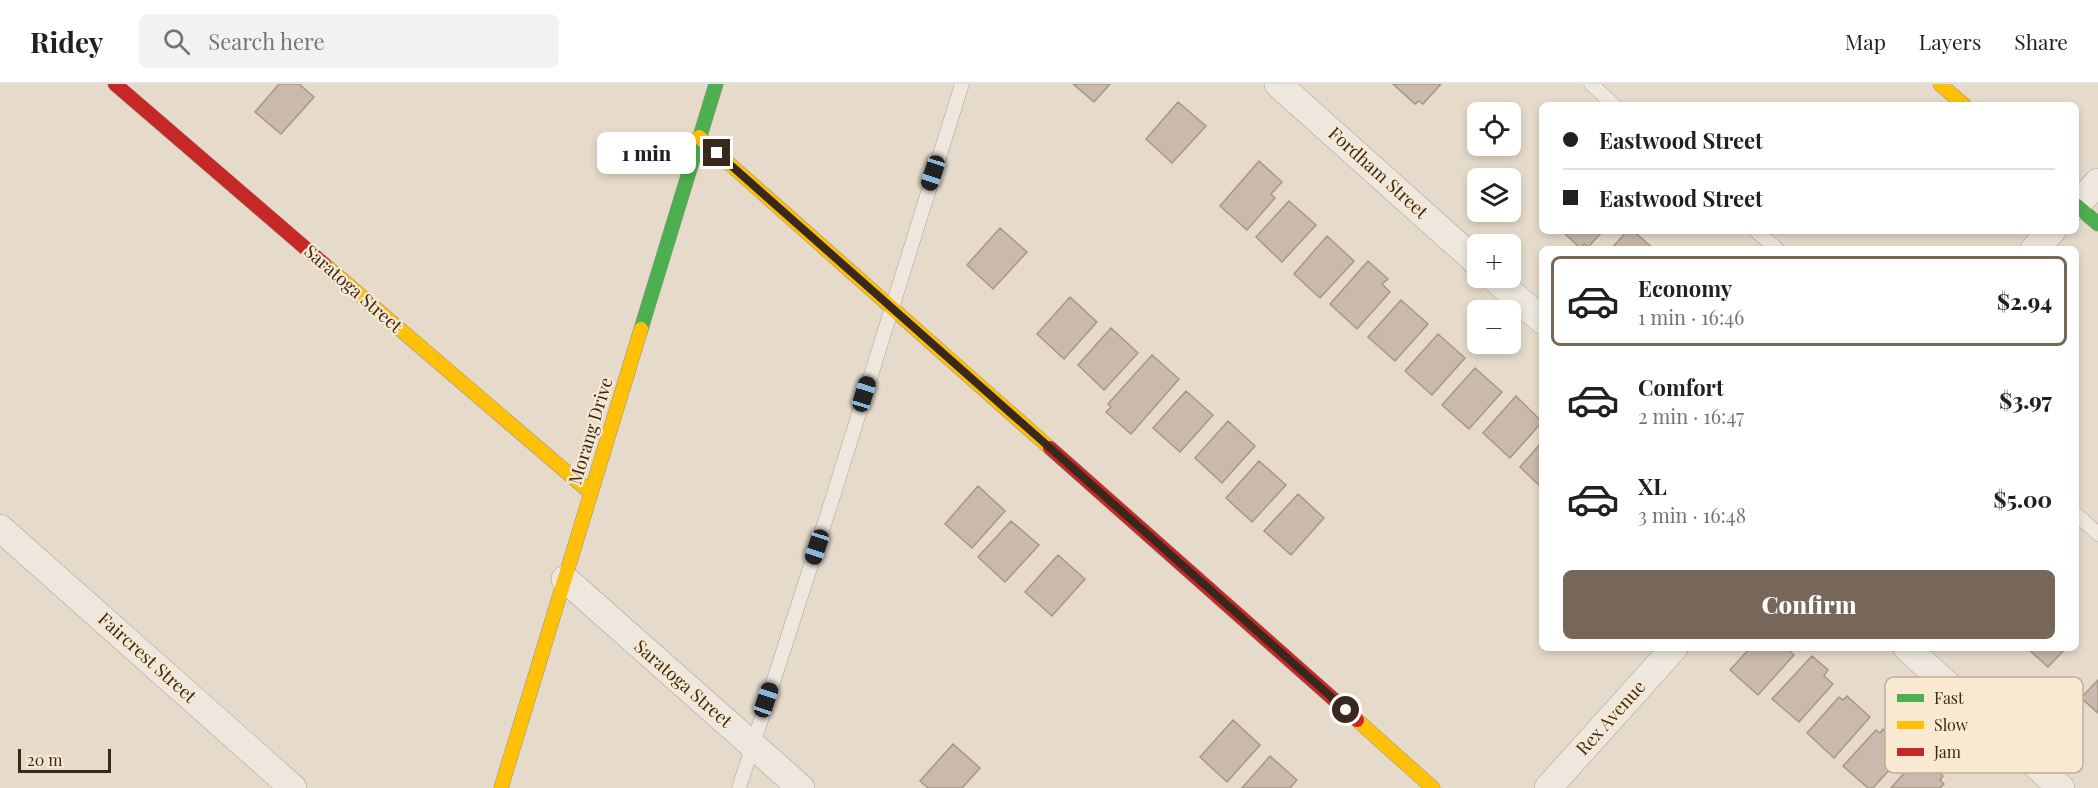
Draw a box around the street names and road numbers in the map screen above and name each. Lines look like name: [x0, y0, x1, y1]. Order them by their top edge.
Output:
street label: Fordham Street: [1324, 121, 1434, 224]
street label: Saratoga Street: [299, 239, 408, 338]
street label: Morang Drive: [562, 374, 618, 487]
street label: Faircrest Street: [93, 607, 202, 708]
street label: Saratoga Street: [629, 634, 738, 733]
street label: Rex Avenue: [1570, 675, 1650, 760]

